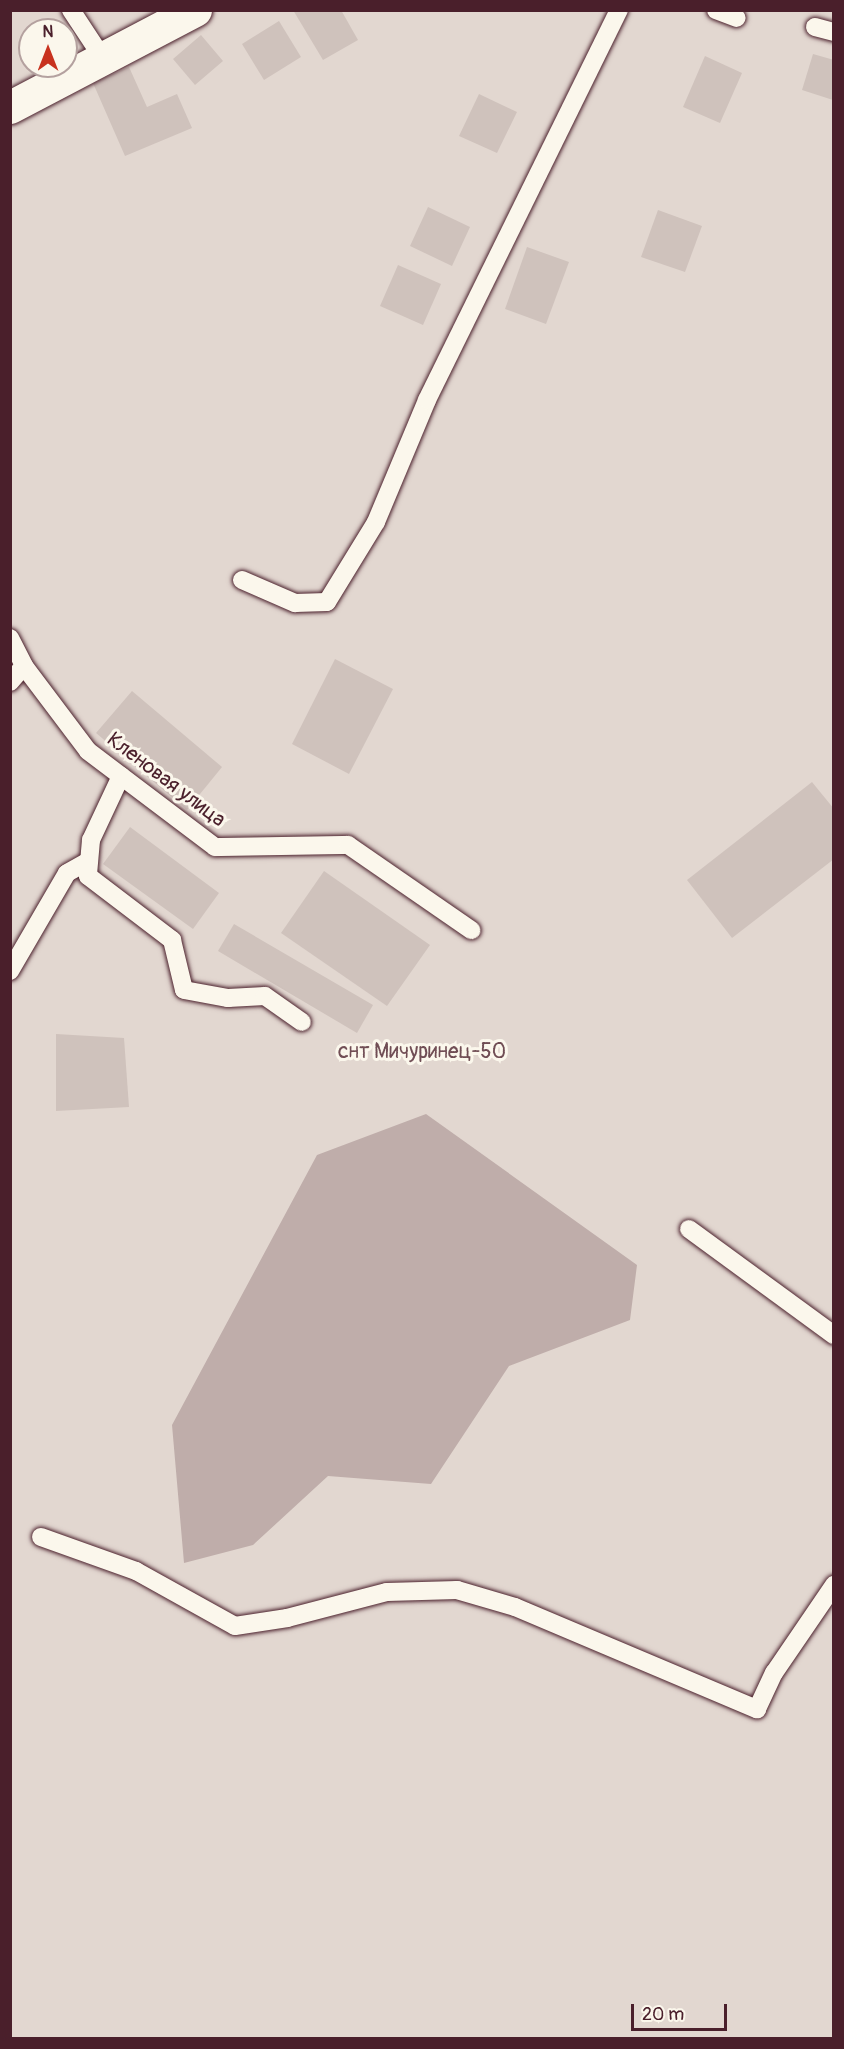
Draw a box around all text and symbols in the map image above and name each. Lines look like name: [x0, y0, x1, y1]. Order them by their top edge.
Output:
north arrow: [18, 18, 78, 78]
text: N: [43, 22, 53, 42]
street label: Кленовая улица: [102, 727, 230, 833]
park label: снт Мичуринец-50: [338, 1039, 506, 1065]
scale bar: [634, 1992, 730, 2030]
text: 20 m: [642, 2003, 684, 2026]

